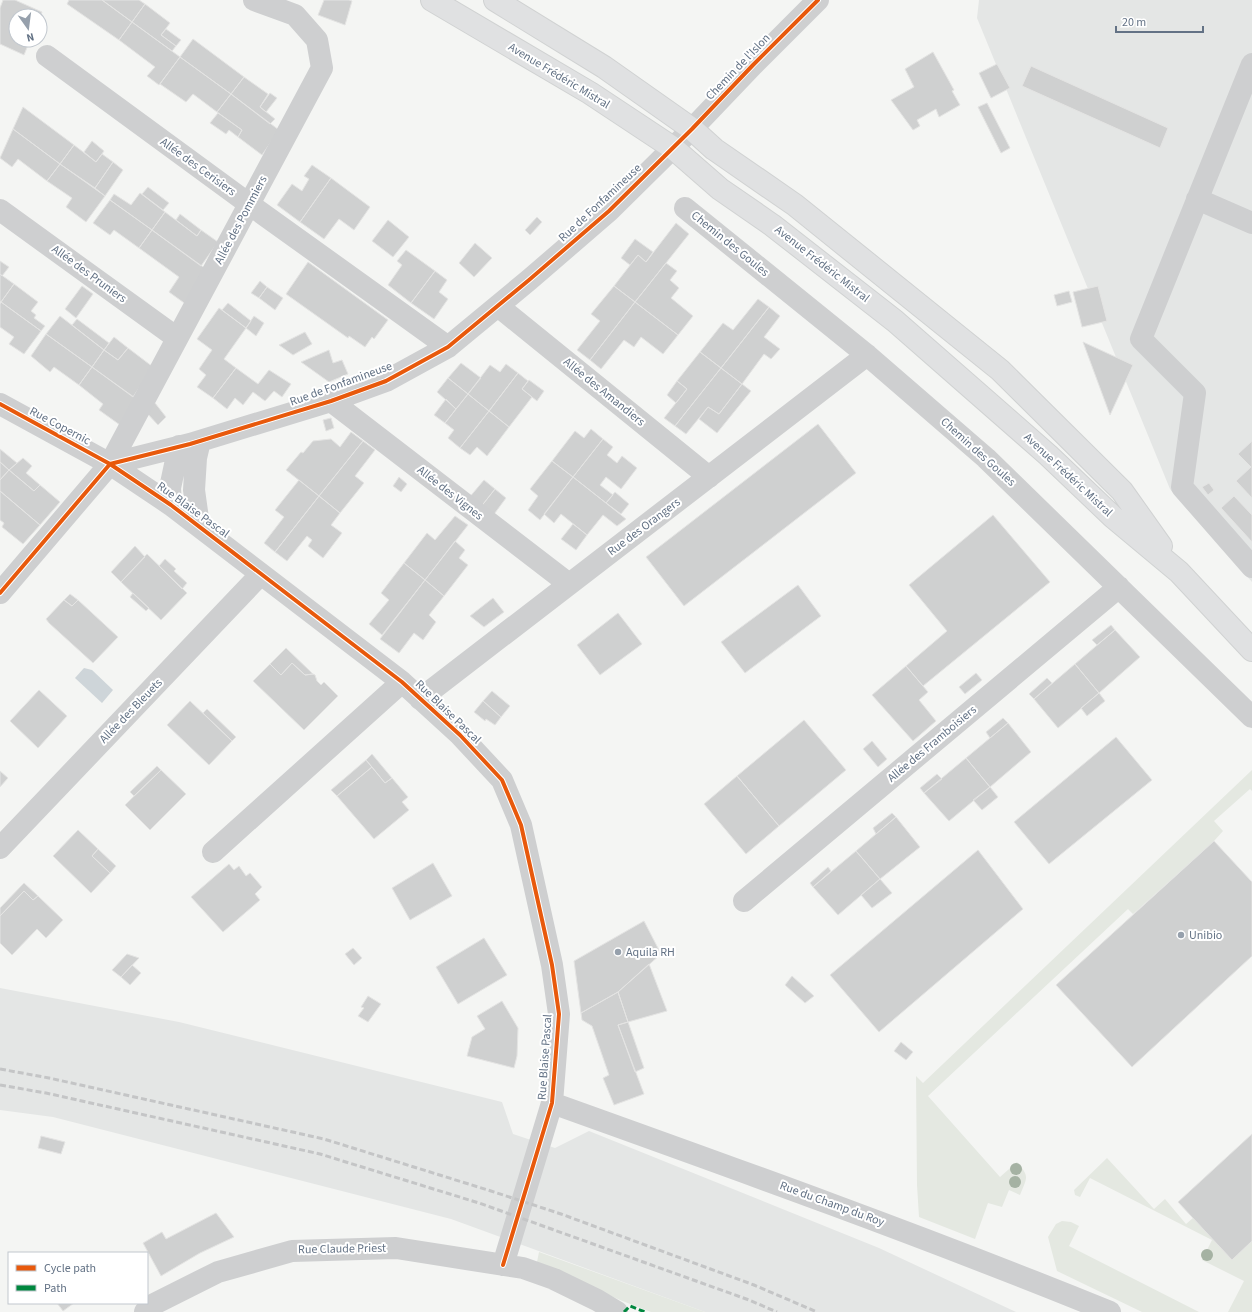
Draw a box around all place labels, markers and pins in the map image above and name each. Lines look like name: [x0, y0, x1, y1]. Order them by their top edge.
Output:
place label: Unibio: [1189, 927, 1222, 944]
marker: Unibio: [1176, 930, 1186, 940]
place label: Aquila RH: [626, 944, 675, 961]
marker: Aquila RH: [613, 947, 623, 957]

